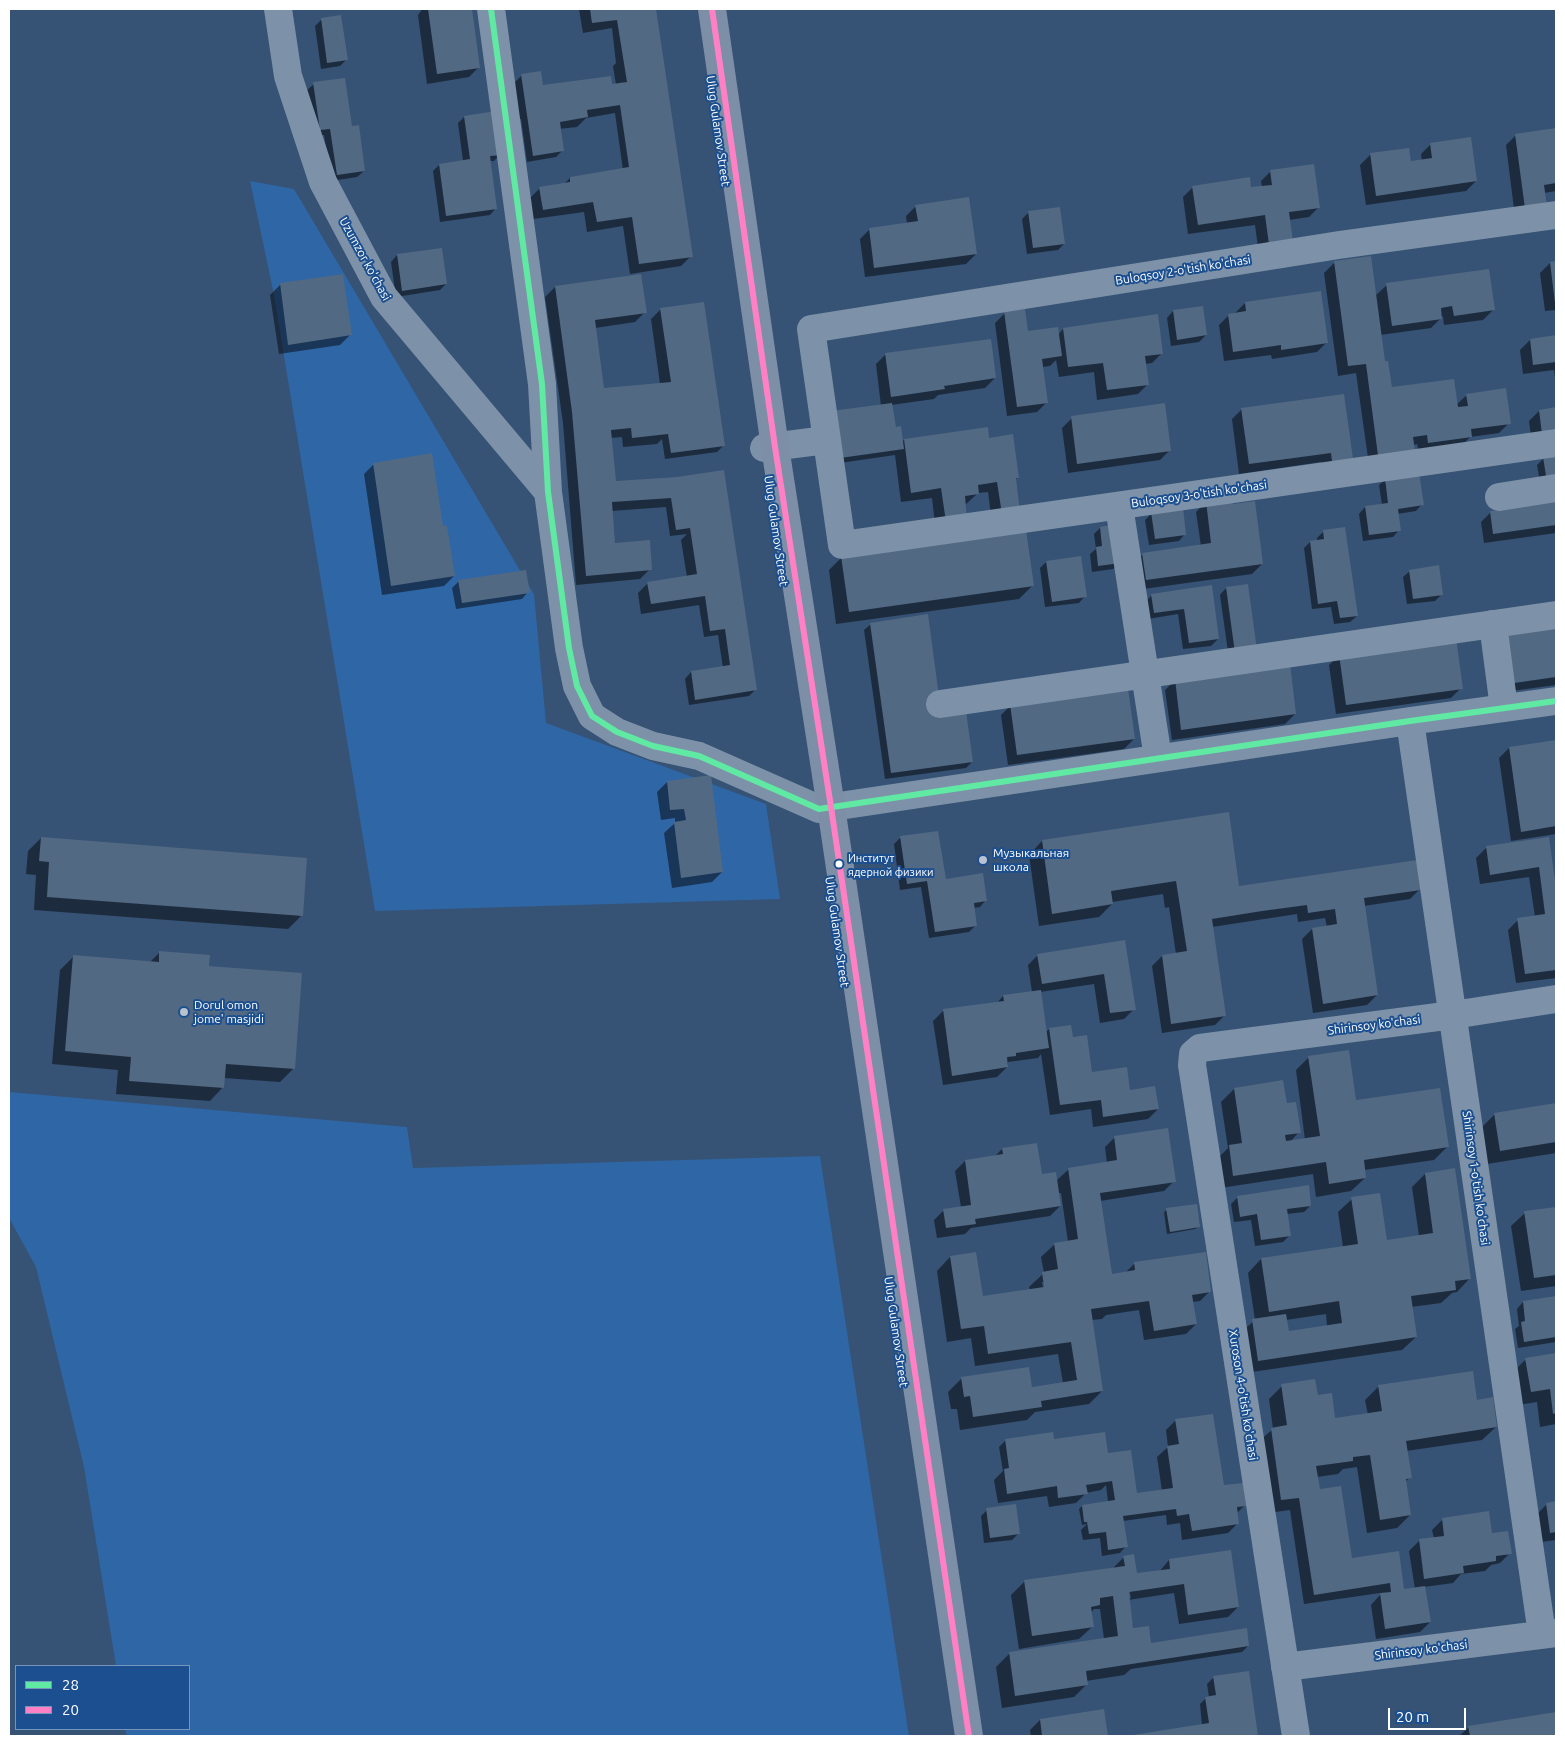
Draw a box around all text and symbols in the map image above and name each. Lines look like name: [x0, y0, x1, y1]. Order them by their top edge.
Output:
street label: Ulug Gulamov Street: [703, 75, 733, 187]
street label: Uzumzor ko'chasi: [336, 215, 394, 303]
street label: Buloqsoy 2-o'tish ko'chasi: [1114, 252, 1252, 288]
street label: Ulug Gulamov Street: [761, 475, 791, 587]
street label: Buloqsoy 3-o'tish ko'chasi: [1130, 477, 1268, 511]
place label: Музыкальная школа: [993, 846, 1069, 874]
place label: Институт ядерной физики: [848, 851, 934, 877]
marker: Музыкальная школа: [977, 854, 989, 866]
marker: Институт ядерной физики: [834, 859, 844, 869]
street label: Ulug Gulamov Street: [822, 876, 852, 988]
place label: Dorul omon jome' masjidi: [194, 998, 264, 1026]
marker: Dorul omon jome' masjidi: [178, 1006, 190, 1018]
street label: Shirinsoy ko'chasi: [1327, 1012, 1421, 1038]
street label: Shirinsoy 1-o'tish ko'chasi: [1459, 1110, 1493, 1246]
street label: Ulug Gulamov Street: [881, 1276, 911, 1388]
street label: Xuroson 4-o'tish ko'chasi: [1226, 1329, 1260, 1461]
street label: Shirinsoy ko'chasi: [1374, 1637, 1468, 1663]
legend: [15, 1665, 190, 1730]
text: 28: [62, 1676, 79, 1693]
scale bar: [1390, 1698, 1468, 1730]
text: 20: [62, 1701, 79, 1718]
text: 20 m: [1396, 1708, 1429, 1725]

